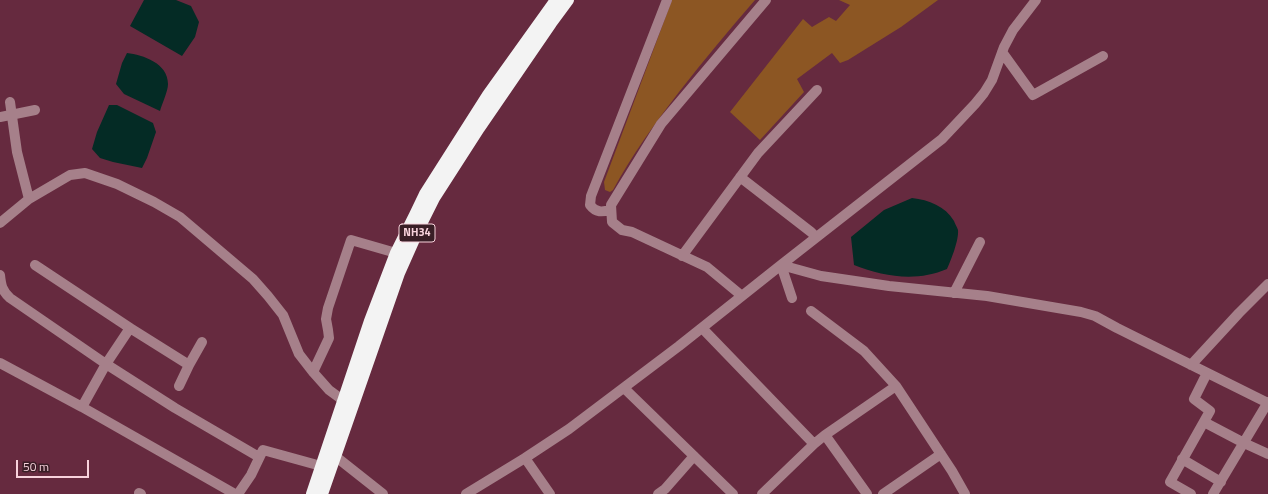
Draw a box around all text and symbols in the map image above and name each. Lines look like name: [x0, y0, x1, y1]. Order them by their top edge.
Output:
road number: NH34: [399, 224, 435, 242]
scale bar: [18, 452, 91, 478]
text: 50 m: [23, 457, 49, 476]

